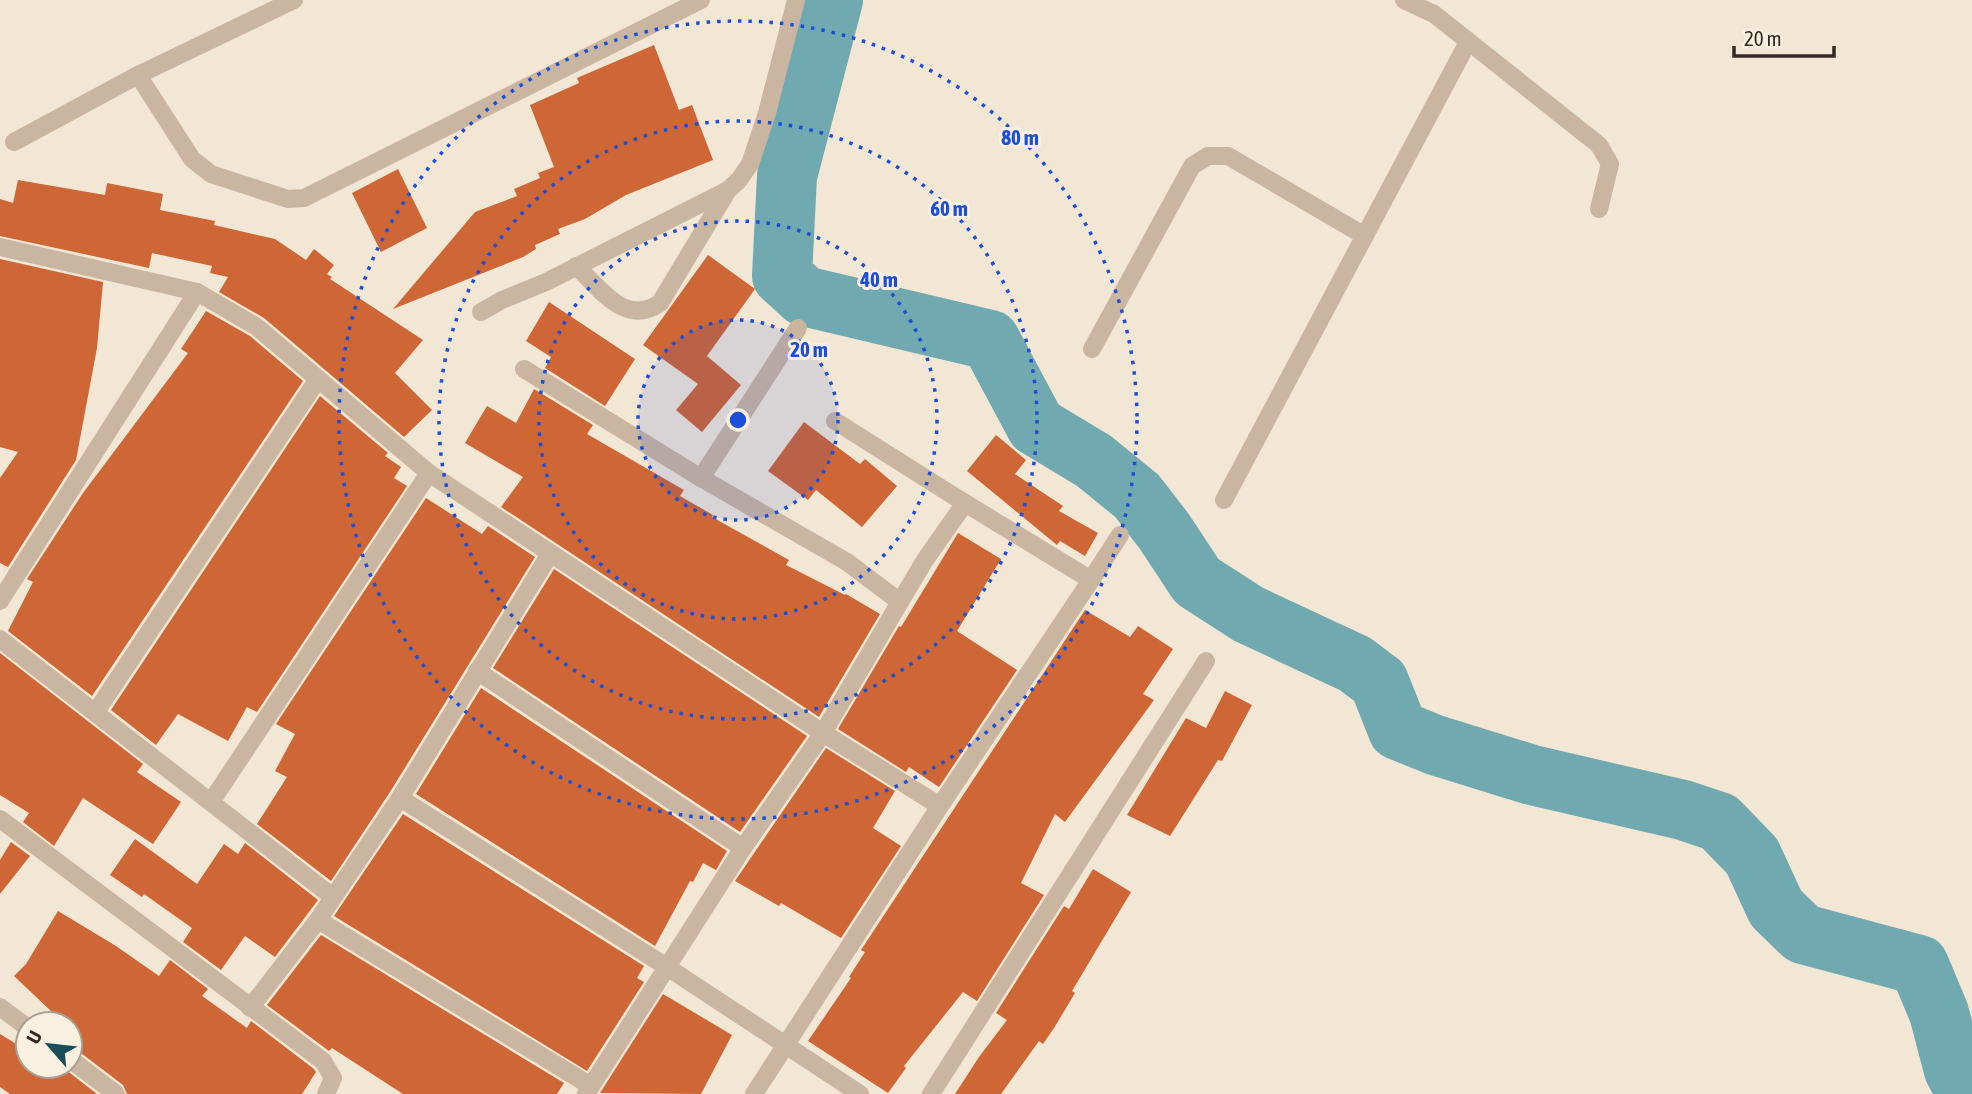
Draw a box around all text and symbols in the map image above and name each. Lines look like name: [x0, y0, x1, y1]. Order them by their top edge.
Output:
scale bar: [1734, 14, 1834, 58]
text: 20 m: [1744, 26, 1782, 50]
text: 80 m: [1001, 125, 1039, 149]
text: 60 m: [930, 196, 968, 220]
text: 40 m: [859, 267, 898, 291]
text: 20 m: [790, 337, 828, 361]
centre of rings: [726, 408, 750, 432]
north arrow: [14, 1010, 84, 1080]
text: U: [22, 1027, 46, 1047]

